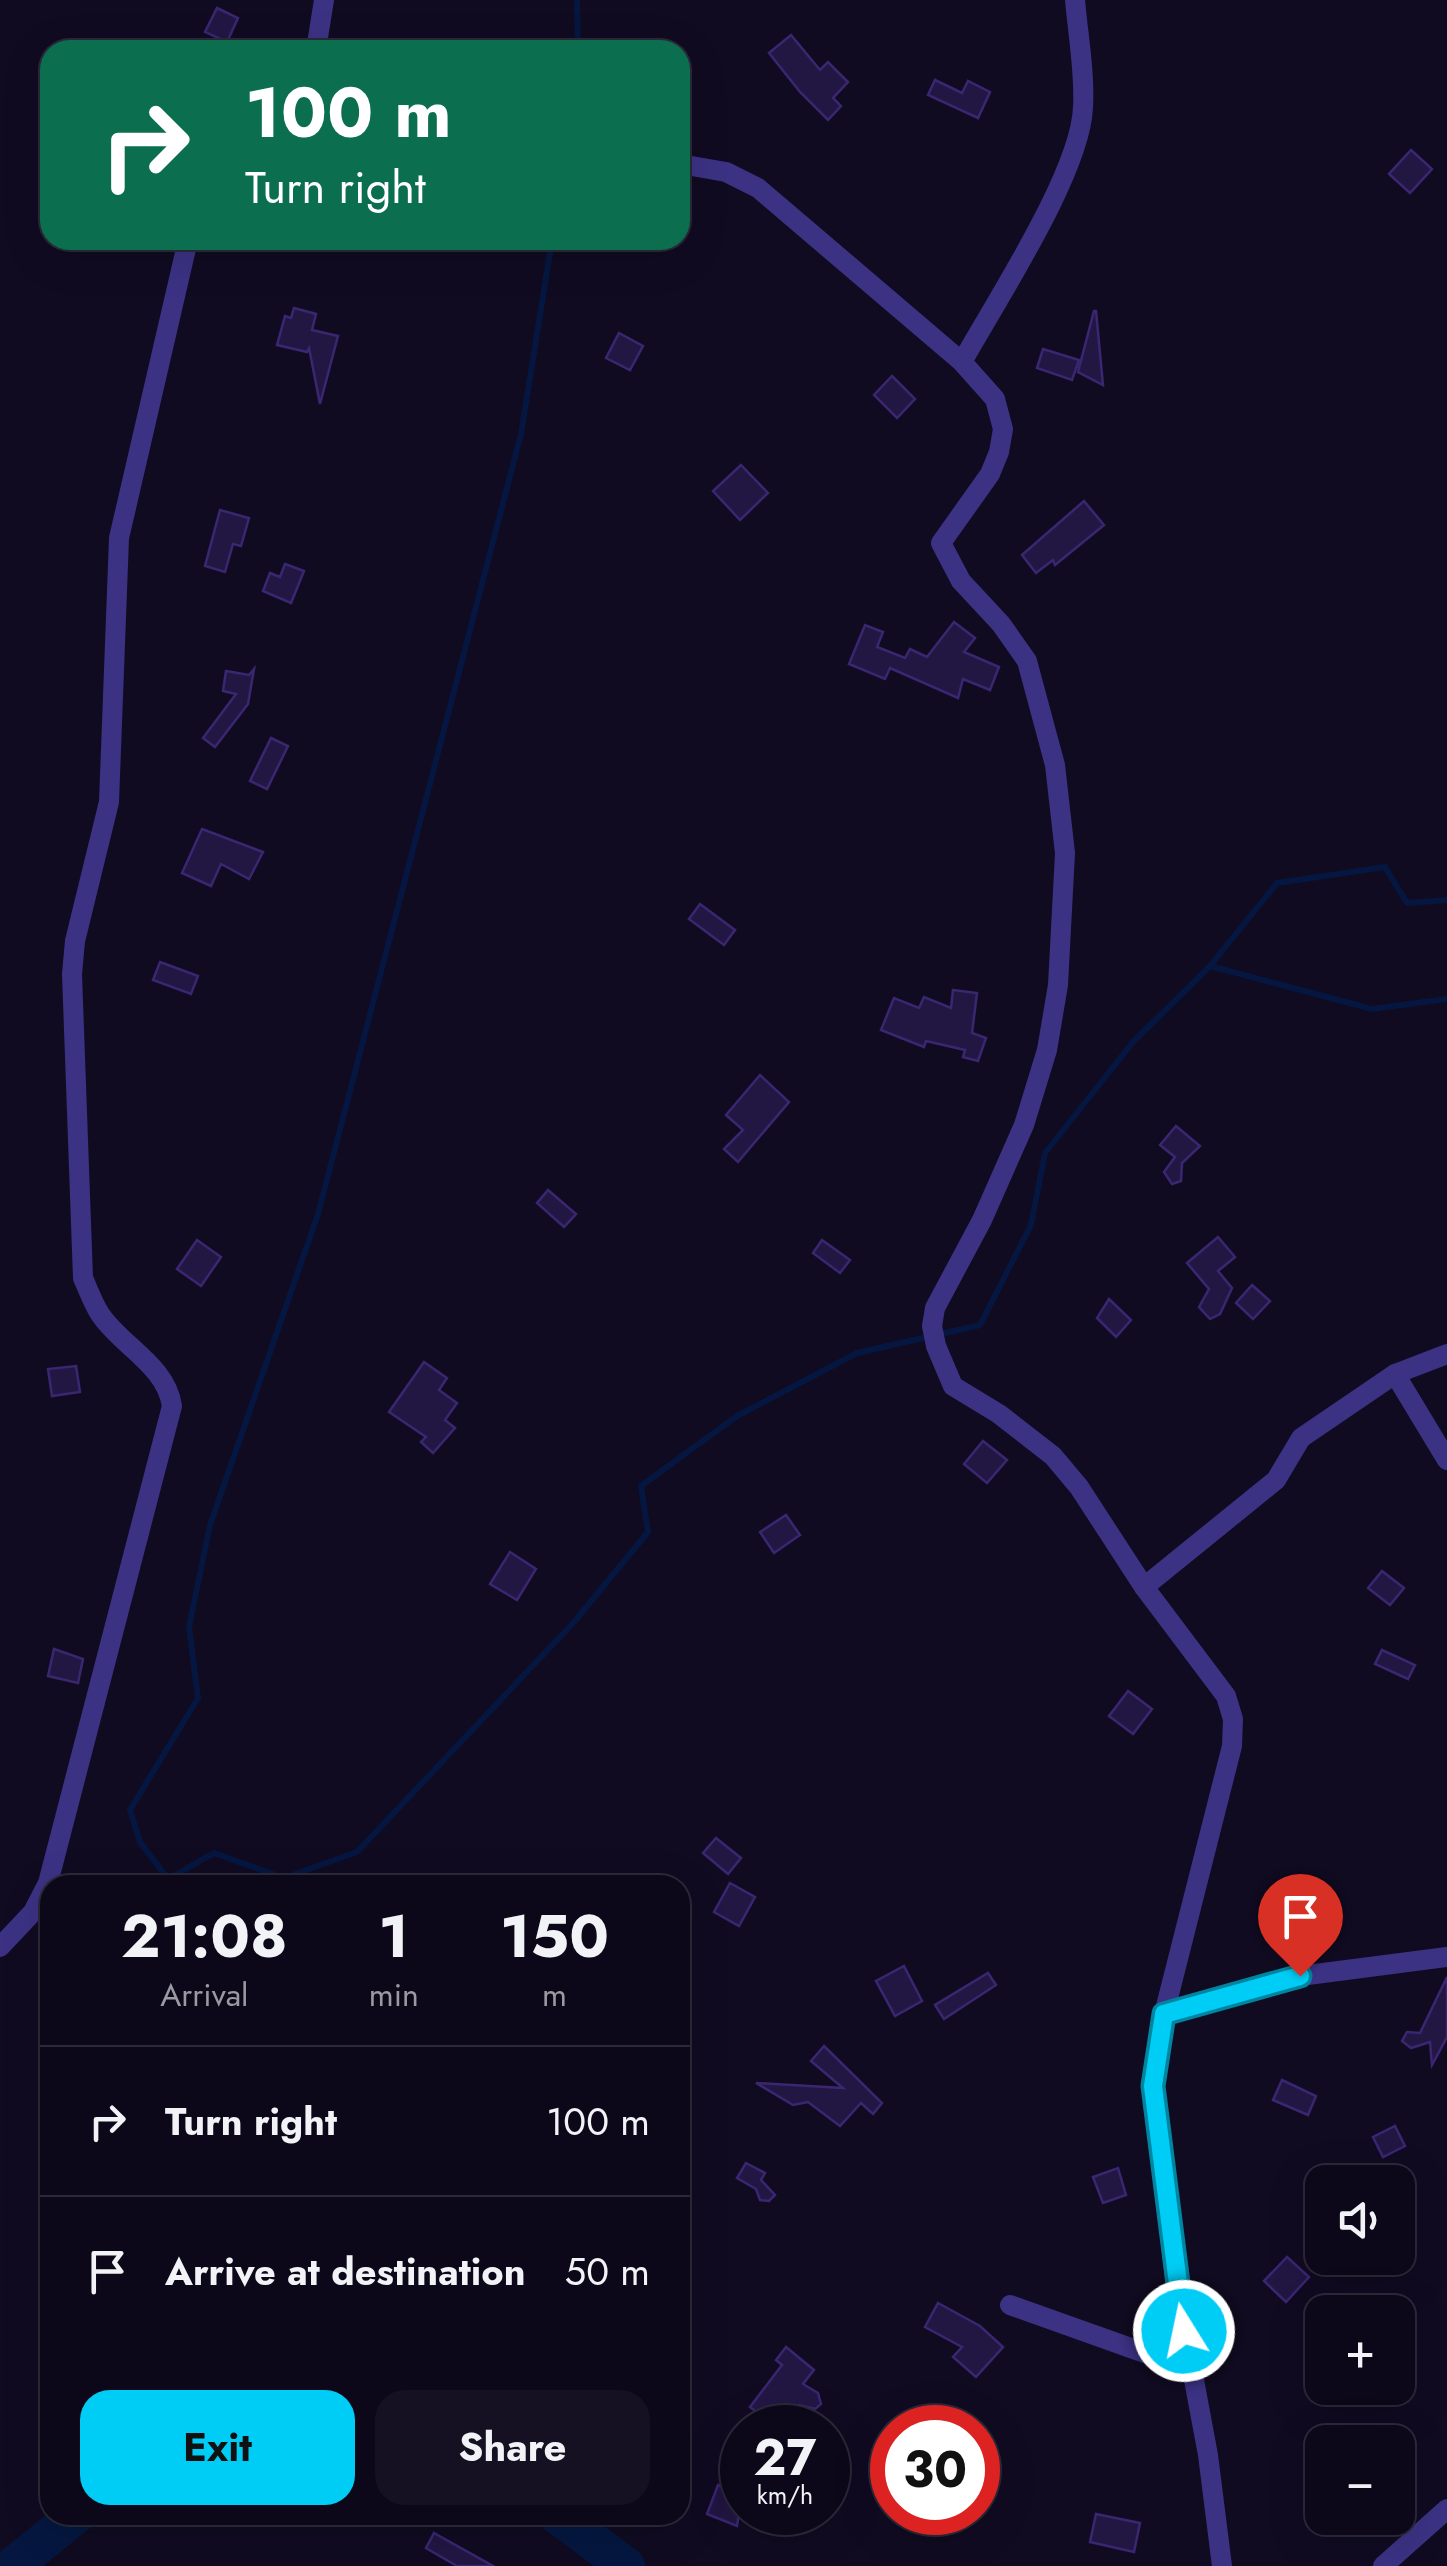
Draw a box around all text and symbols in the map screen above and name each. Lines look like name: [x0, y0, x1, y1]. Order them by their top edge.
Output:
text: 100 m: [245, 62, 452, 163]
icon: right: [80, 80, 210, 210]
text: Turn right: [245, 155, 426, 220]
pin: [1258, 1874, 1343, 1977]
icon: arrive: [1273, 1889, 1328, 1944]
text: 21:08: [121, 1893, 288, 1980]
text: 1: [379, 1893, 409, 1980]
text: 150: [500, 1893, 609, 1980]
text: Arrival: [160, 1972, 248, 2018]
text: min: [369, 1972, 419, 2018]
text: m: [542, 1972, 567, 2018]
icon: right: [80, 2094, 135, 2149]
text: Turn right: [165, 2094, 337, 2149]
text: 100 m: [546, 2094, 650, 2149]
map controls: [1305, 2165, 1415, 2535]
button: sound: [1305, 2165, 1415, 2275]
icon: arrive: [80, 2244, 135, 2299]
text: Arrive at destination: [165, 2244, 526, 2299]
text: 50 m: [565, 2244, 650, 2299]
position arrow: [1132, 2279, 1236, 2383]
button: +: [1305, 2295, 1415, 2405]
button: Exit: [80, 2390, 355, 2505]
button: Share: [375, 2390, 650, 2505]
speed limit sign: 30: [870, 2405, 1000, 2535]
text: 27: [754, 2421, 816, 2494]
button: −: [1305, 2425, 1415, 2535]
text: km/h: [757, 2477, 813, 2513]

